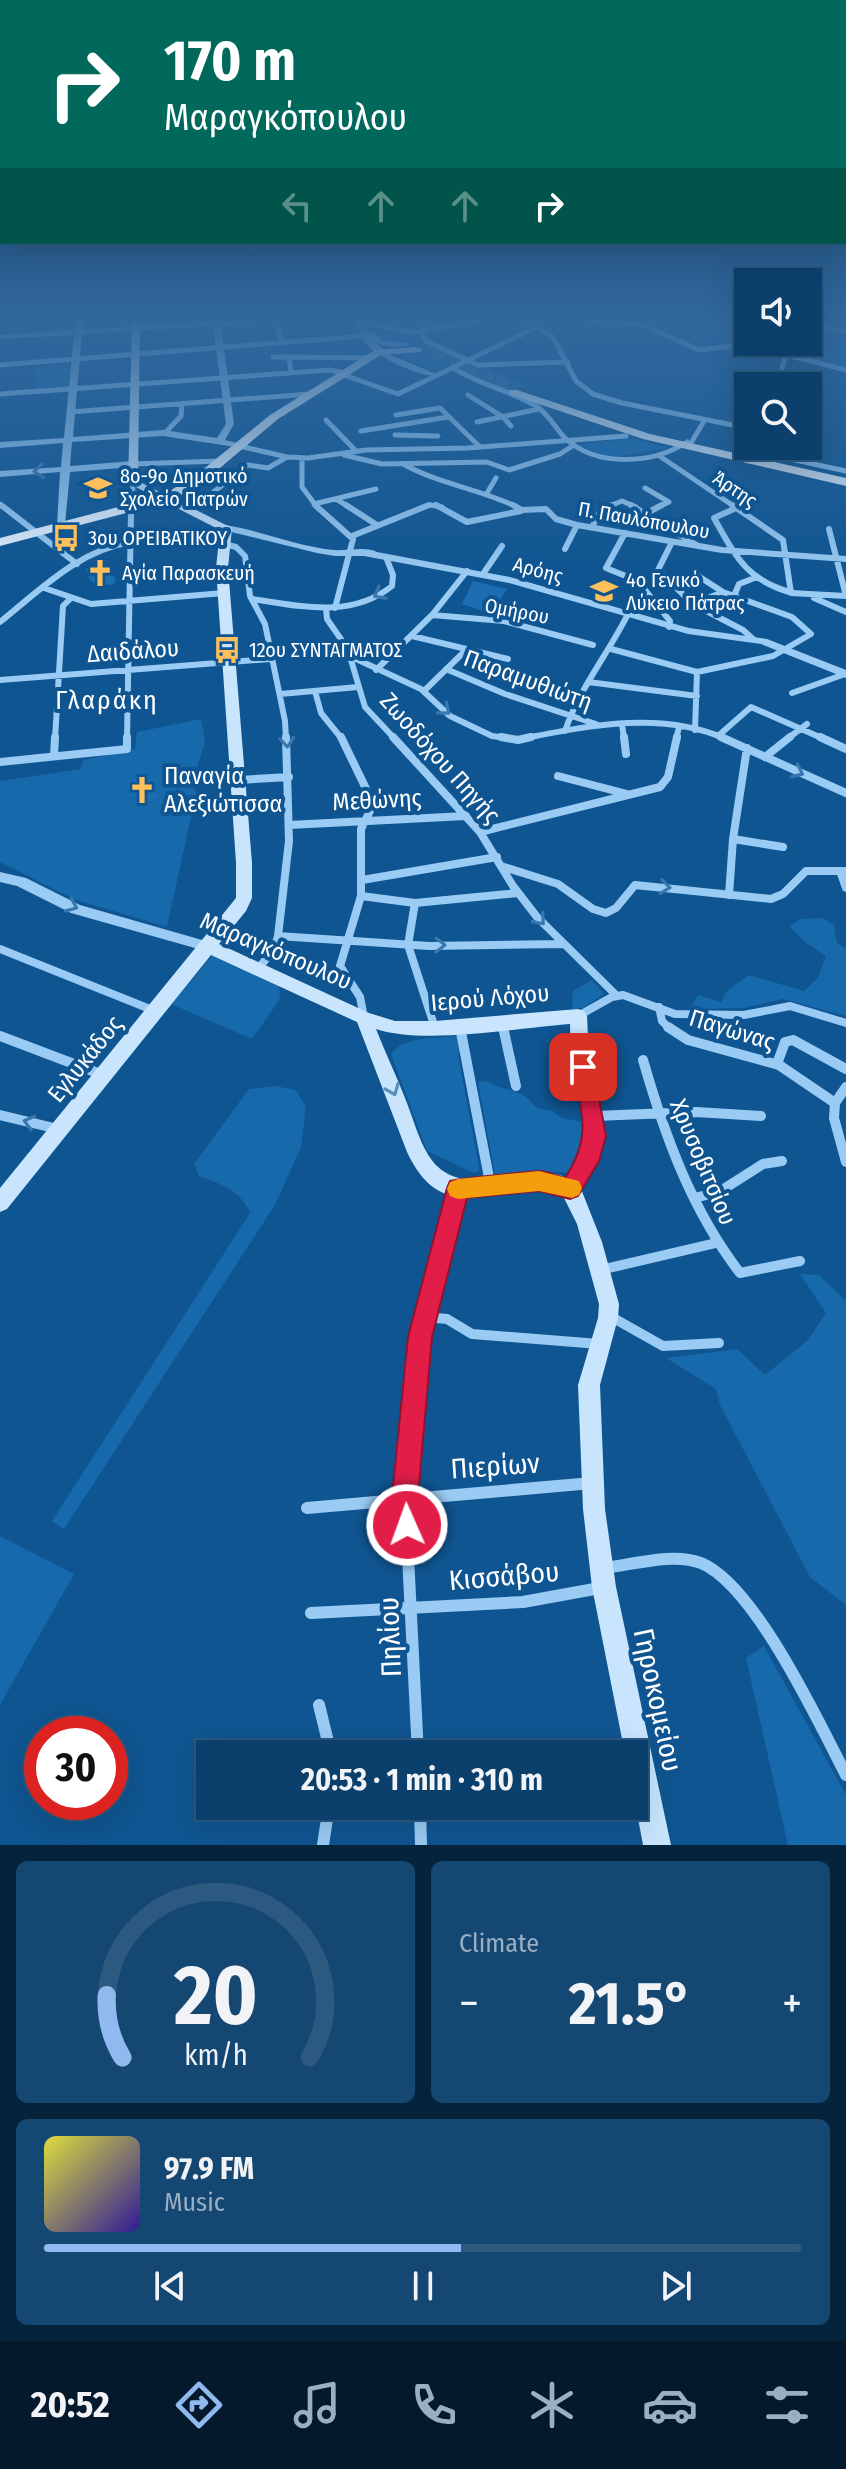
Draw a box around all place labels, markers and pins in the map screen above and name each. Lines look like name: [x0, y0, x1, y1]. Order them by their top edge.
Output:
place label: 8o-9ο Δημοτικό Σχολείο Πατρών: [120, 464, 248, 511]
school or university icon: 8o-9ο Δημοτικό Σχολείο Πατρών: [83, 473, 113, 503]
bus stop icon: 3ου ΟΡΕΙΒΑΤΙΚΟΥ: [51, 523, 81, 553]
place label: 3ου ΟΡΕΙΒΑΤΙΚΟΥ: [88, 526, 227, 550]
church icon: Αγία Παρασκευή: [85, 558, 115, 588]
place label: Αγία Παρασκευή: [122, 561, 255, 585]
place label: 4ο Γενικό Λύκειο Πάτρας: [626, 568, 745, 615]
school or university icon: 4ο Γενικό Λύκειο Πάτρας: [589, 576, 619, 606]
bus stop icon: 12ου ΣΥΝΤΑΓΜΑΤΟΣ: [212, 635, 242, 665]
place label: 12ου ΣΥΝΤΑΓΜΑΤΟΣ: [249, 638, 402, 662]
place label: Παναγία Αλεξιώτισσα: [164, 762, 282, 818]
church icon: Παναγία Αλεξιώτισσα: [127, 775, 157, 805]
pin: [549, 1033, 617, 1101]

